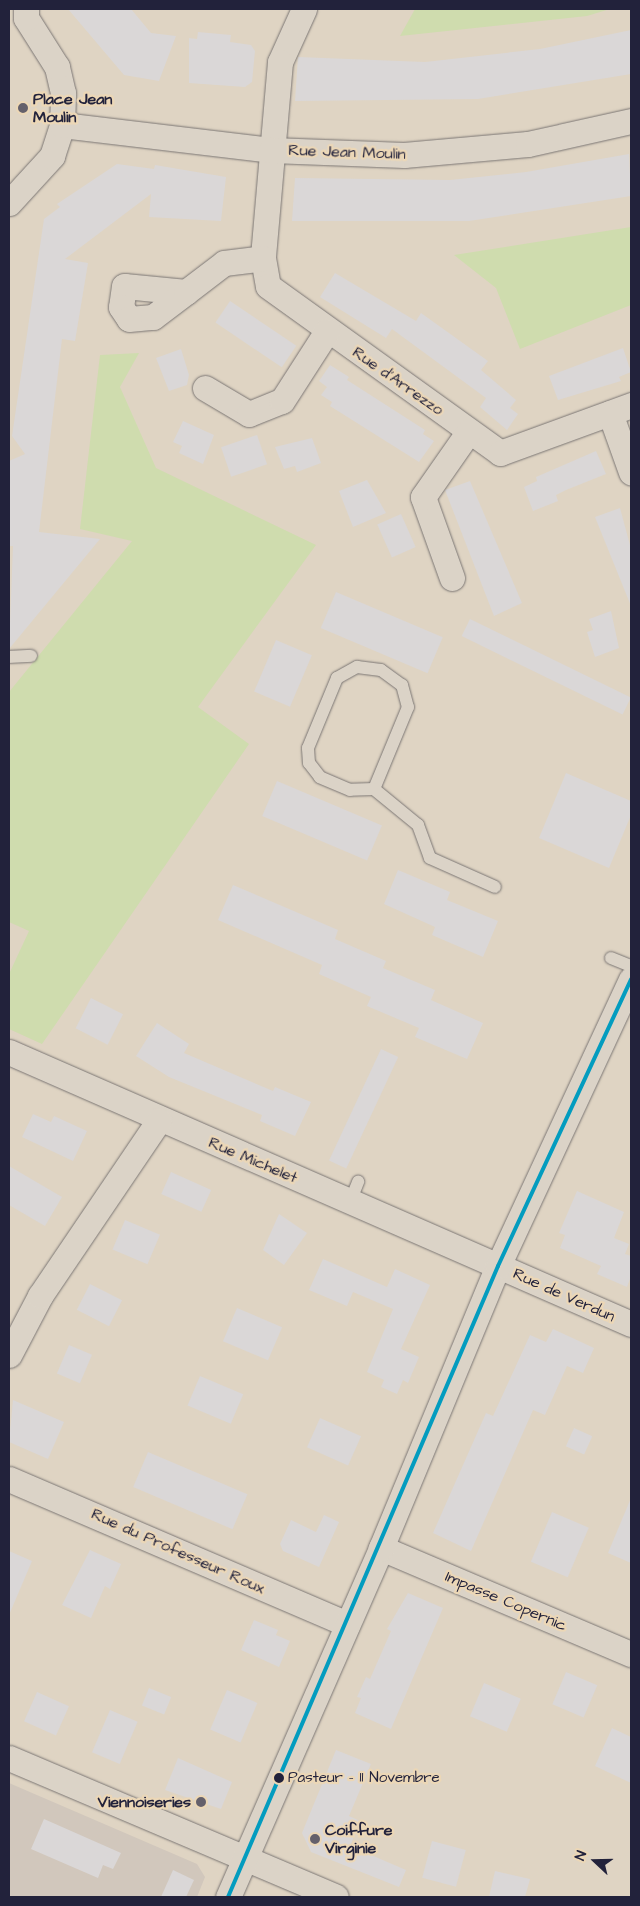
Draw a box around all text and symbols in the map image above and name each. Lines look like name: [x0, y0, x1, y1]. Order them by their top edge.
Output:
place label: Place Jean Moulin: [33, 89, 112, 127]
marker: Place Jean Moulin: [17, 102, 29, 114]
street label: Rue Jean Moulin: [288, 140, 406, 164]
street label: Rue d'Arrezzo: [349, 343, 447, 419]
street label: Rue Michelet: [206, 1133, 300, 1187]
street label: Rue de Verdun: [510, 1264, 618, 1326]
street label: Rue du Professeur Roux: [88, 1504, 268, 1598]
street label: Impasse Copernic: [442, 1567, 570, 1635]
place label: Pasteur - 11 Novembre: [288, 1769, 440, 1787]
marker: Pasteur - 11 Novembre: [274, 1773, 284, 1783]
place label: Viennoiseries: [98, 1792, 191, 1812]
marker: Viennoiseries: [195, 1796, 207, 1808]
place label: Coiffure Virginie: [325, 1820, 392, 1858]
marker: Coiffure Virginie: [309, 1833, 321, 1845]
north arrow: [570, 1836, 620, 1886]
text: N: [570, 1848, 592, 1863]

